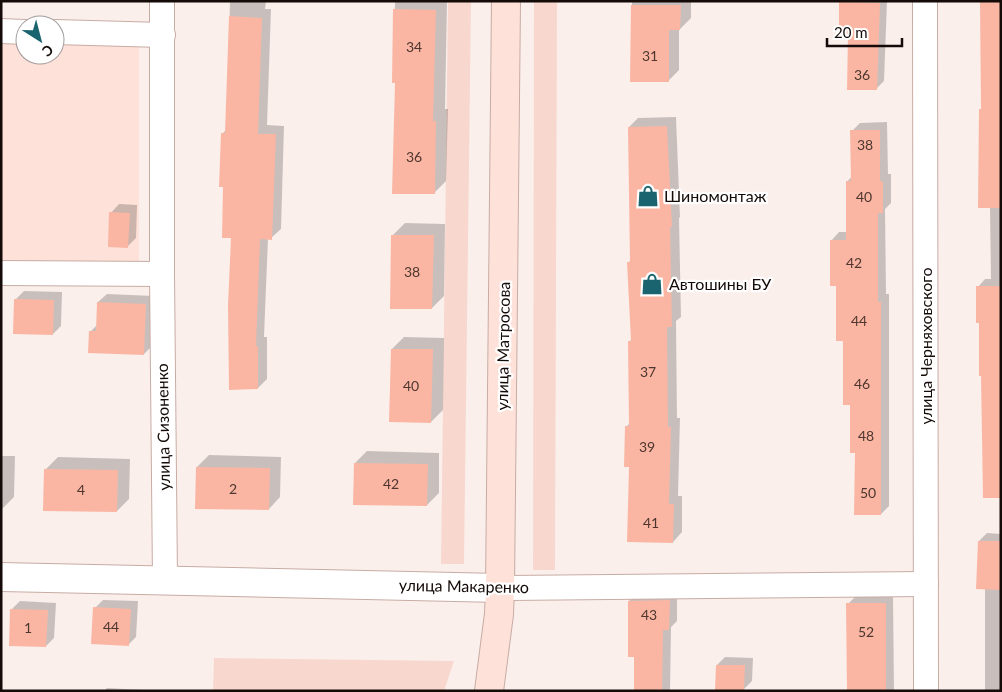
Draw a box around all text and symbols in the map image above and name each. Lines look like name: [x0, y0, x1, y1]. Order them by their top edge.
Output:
north arrow: [15, 15, 65, 65]
scale bar: [827, 15, 902, 47]
text: 20 m: [834, 23, 868, 41]
house number: 34: [406, 38, 422, 55]
text: С: [39, 41, 57, 61]
house number: 31: [642, 47, 658, 64]
house number: 36: [854, 66, 870, 83]
house number: 38: [857, 136, 873, 153]
house number: 36: [406, 148, 422, 165]
shop icon: Шиномонтаж: [635, 183, 661, 209]
place label: Шиномонтаж: [664, 186, 767, 205]
house number: 40: [856, 188, 872, 205]
house number: 42: [846, 254, 862, 271]
house number: 38: [404, 263, 420, 280]
street label: улица Черняховского: [916, 267, 935, 425]
shop icon: Автошины БУ: [639, 271, 665, 297]
place label: Автошины БУ: [669, 274, 772, 293]
street label: улица Матросова: [492, 281, 513, 411]
house number: 44: [851, 312, 867, 329]
street label: улица Сизоненко: [152, 363, 173, 491]
house number: 37: [640, 363, 656, 380]
house number: 46: [854, 375, 870, 392]
house number: 40: [403, 377, 419, 394]
house number: 48: [858, 427, 874, 444]
house number: 39: [639, 438, 655, 455]
house number: 42: [383, 475, 399, 492]
house number: 2: [229, 480, 237, 497]
house number: 4: [77, 481, 85, 498]
house number: 50: [860, 484, 876, 501]
house number: 41: [643, 514, 659, 531]
street label: улица Макаренко: [399, 575, 529, 596]
house number: 43: [641, 606, 657, 623]
house number: 44: [103, 618, 119, 635]
house number: 1: [24, 619, 32, 636]
house number: 52: [858, 623, 874, 640]

